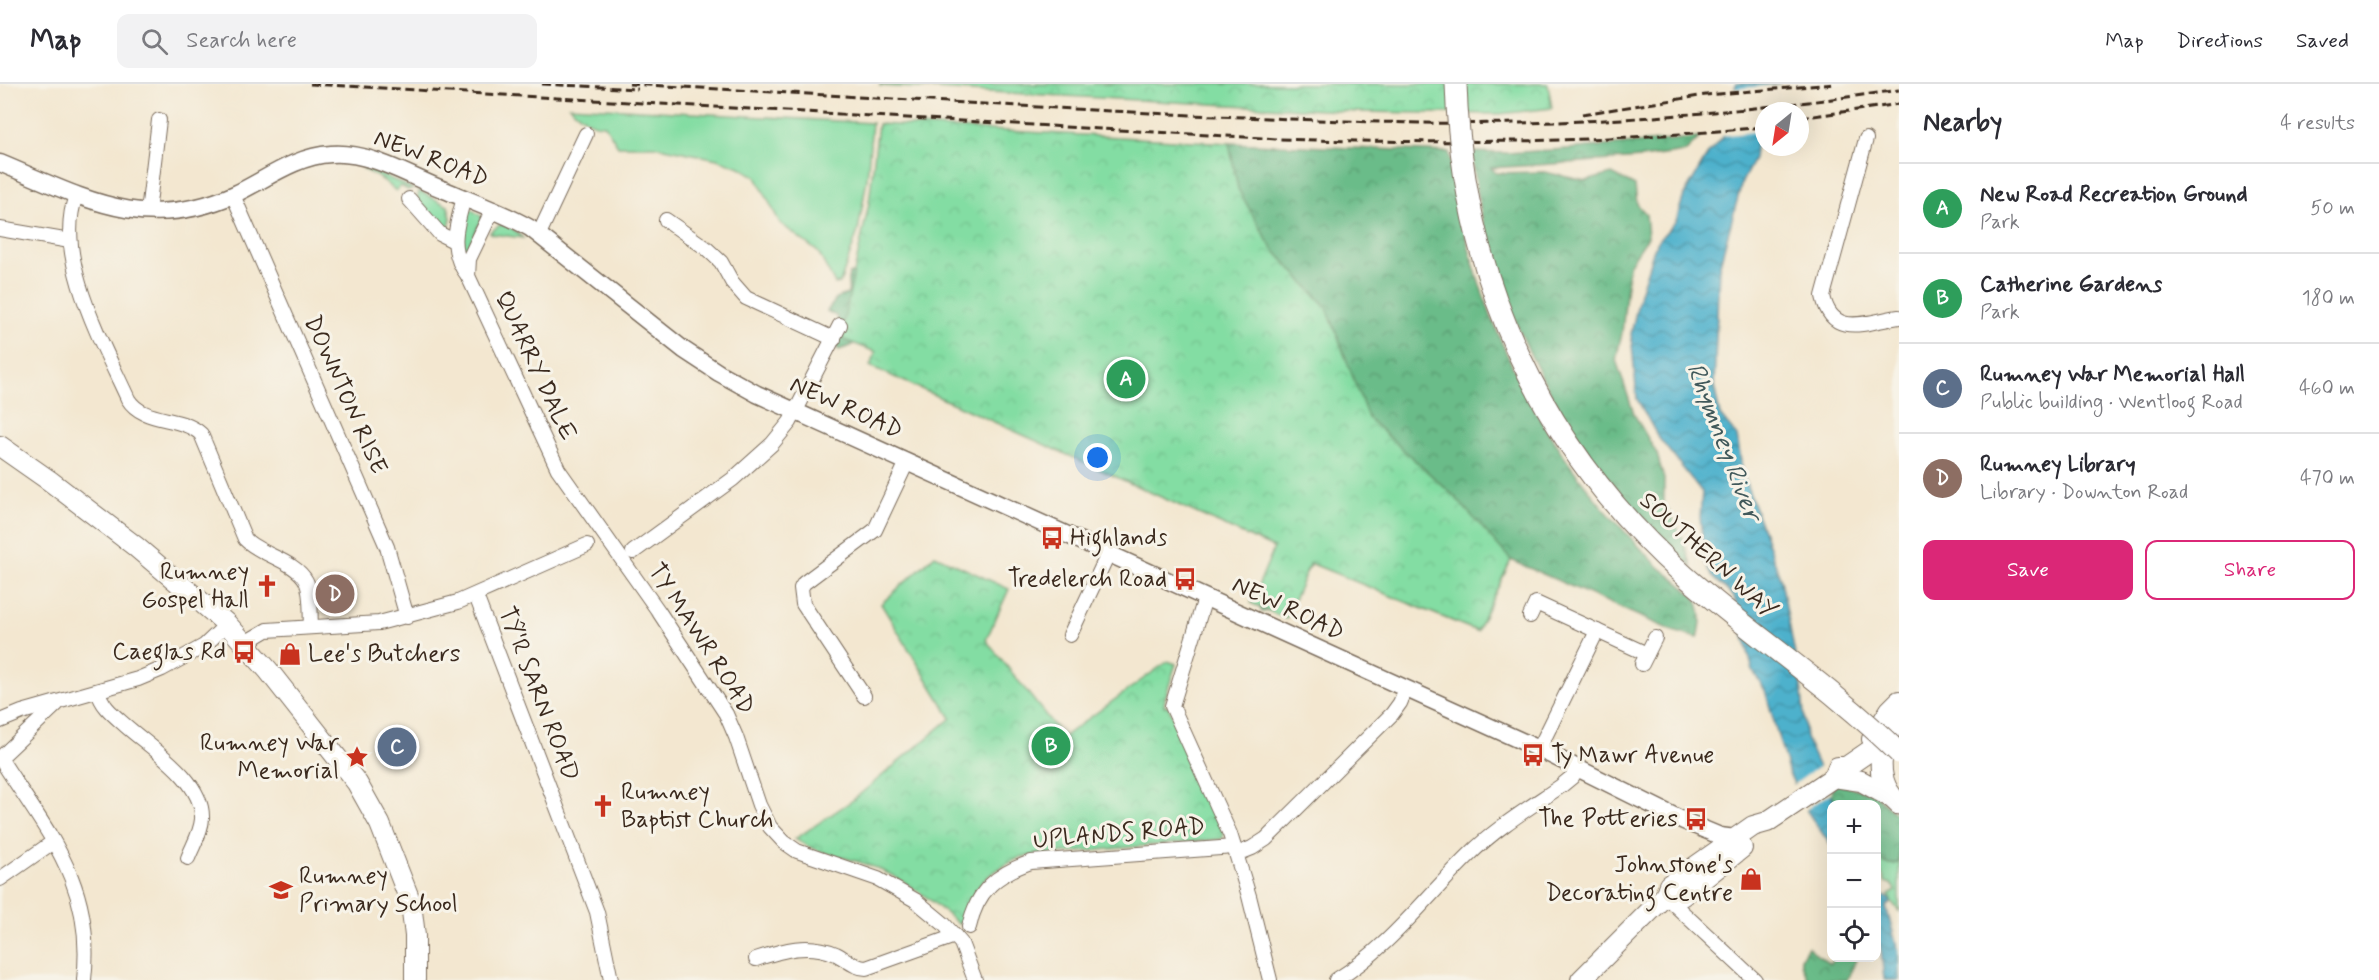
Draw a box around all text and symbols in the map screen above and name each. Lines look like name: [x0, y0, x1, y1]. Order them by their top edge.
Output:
search box: [117, 14, 537, 68]
text: Map: [30, 23, 81, 60]
icon: search: [138, 25, 171, 58]
text: Search here: [186, 27, 297, 55]
text: Map: [2105, 27, 2144, 55]
text: Directions: [2177, 27, 2263, 55]
text: Saved: [2296, 27, 2349, 55]
north arrow: [1755, 102, 1809, 156]
text: Nearby: [1923, 106, 2002, 140]
text: 4 results: [2280, 110, 2355, 137]
street label: NEW ROAD: [369, 123, 493, 195]
text: New Road Recreation Ground: [1980, 181, 2248, 209]
text: A: [1936, 195, 1949, 222]
text: 50 m: [2310, 195, 2355, 222]
text: Park: [1980, 209, 2020, 236]
text: Catherine Gardens: [1980, 271, 2162, 299]
text: B: [1936, 285, 1949, 312]
text: 180 m: [2302, 285, 2355, 312]
street label: QUARRY DALE: [487, 286, 583, 446]
text: Park: [1980, 299, 2020, 326]
street label: DOWNTON RISE: [296, 311, 394, 479]
pin: A: [1106, 356, 1146, 402]
water label: Rhymney River: [1677, 358, 1770, 529]
text: Rumney War Memorial Hall: [1980, 361, 2245, 389]
street label: NEW ROAD: [785, 369, 907, 447]
text: C: [1935, 375, 1950, 402]
text: 460 m: [2299, 375, 2355, 402]
text: Public building · Wentloog Road: [1980, 389, 2243, 416]
your location: [1083, 443, 1112, 472]
text: Rumney Library: [1980, 451, 2136, 479]
text: D: [1936, 465, 1949, 492]
text: 470 m: [2300, 465, 2355, 492]
text: Library · Downton Road: [1980, 479, 2188, 506]
street label: SOUTHERN WAY: [1632, 486, 1784, 626]
place label: Highlands: [1070, 523, 1168, 557]
bus stop icon: Highlands: [1039, 525, 1065, 551]
button: Save: [1923, 540, 2133, 600]
button: Share: [2145, 540, 2355, 600]
place label: Rumney Gospel Hall: [141, 557, 249, 616]
street label: TY MAWR ROAD: [640, 557, 762, 721]
place label: Tredelerch Road: [1007, 564, 1167, 595]
bus stop icon: Tredelerch Road: [1172, 566, 1198, 592]
street label: NEW ROAD: [1227, 570, 1349, 648]
pin: D: [316, 572, 354, 616]
church icon: Rumney Gospel Hall: [254, 573, 280, 599]
street label: TŶ'R SARN ROAD: [490, 602, 586, 786]
place label: Caeglas Rd: [112, 637, 226, 671]
bus stop icon: Caeglas Rd: [231, 639, 257, 665]
place label: Lee's Butchers: [308, 639, 461, 670]
shop icon: Lee's Butchers: [277, 641, 303, 667]
pin: C: [378, 724, 416, 770]
pin: B: [1032, 724, 1070, 768]
place label: Rumney War Memorial: [200, 728, 340, 787]
place label: Ty Mawr Avenue: [1551, 740, 1714, 771]
bus stop icon: Ty Mawr Avenue: [1520, 742, 1546, 768]
place icon: Rumney War Memorial: [344, 744, 370, 770]
place label: Rumney Baptist Church: [621, 777, 774, 836]
church icon: Rumney Baptist Church: [590, 793, 616, 819]
map controls: [1827, 800, 1881, 962]
button: +: [1827, 800, 1881, 854]
place label: The Potteries: [1538, 804, 1678, 835]
bus stop icon: The Potteries: [1683, 806, 1709, 832]
street label: UPLANDS ROAD: [1032, 811, 1206, 857]
place label: Johnstone's Decorating Centre: [1545, 850, 1733, 912]
button: −: [1827, 854, 1881, 908]
place label: Rumney Primary School: [299, 861, 458, 920]
shop icon: Johnstone's Decorating Centre: [1738, 866, 1764, 892]
school or university icon: Rumney Primary School: [268, 877, 294, 903]
button: locate: [1827, 908, 1881, 962]

